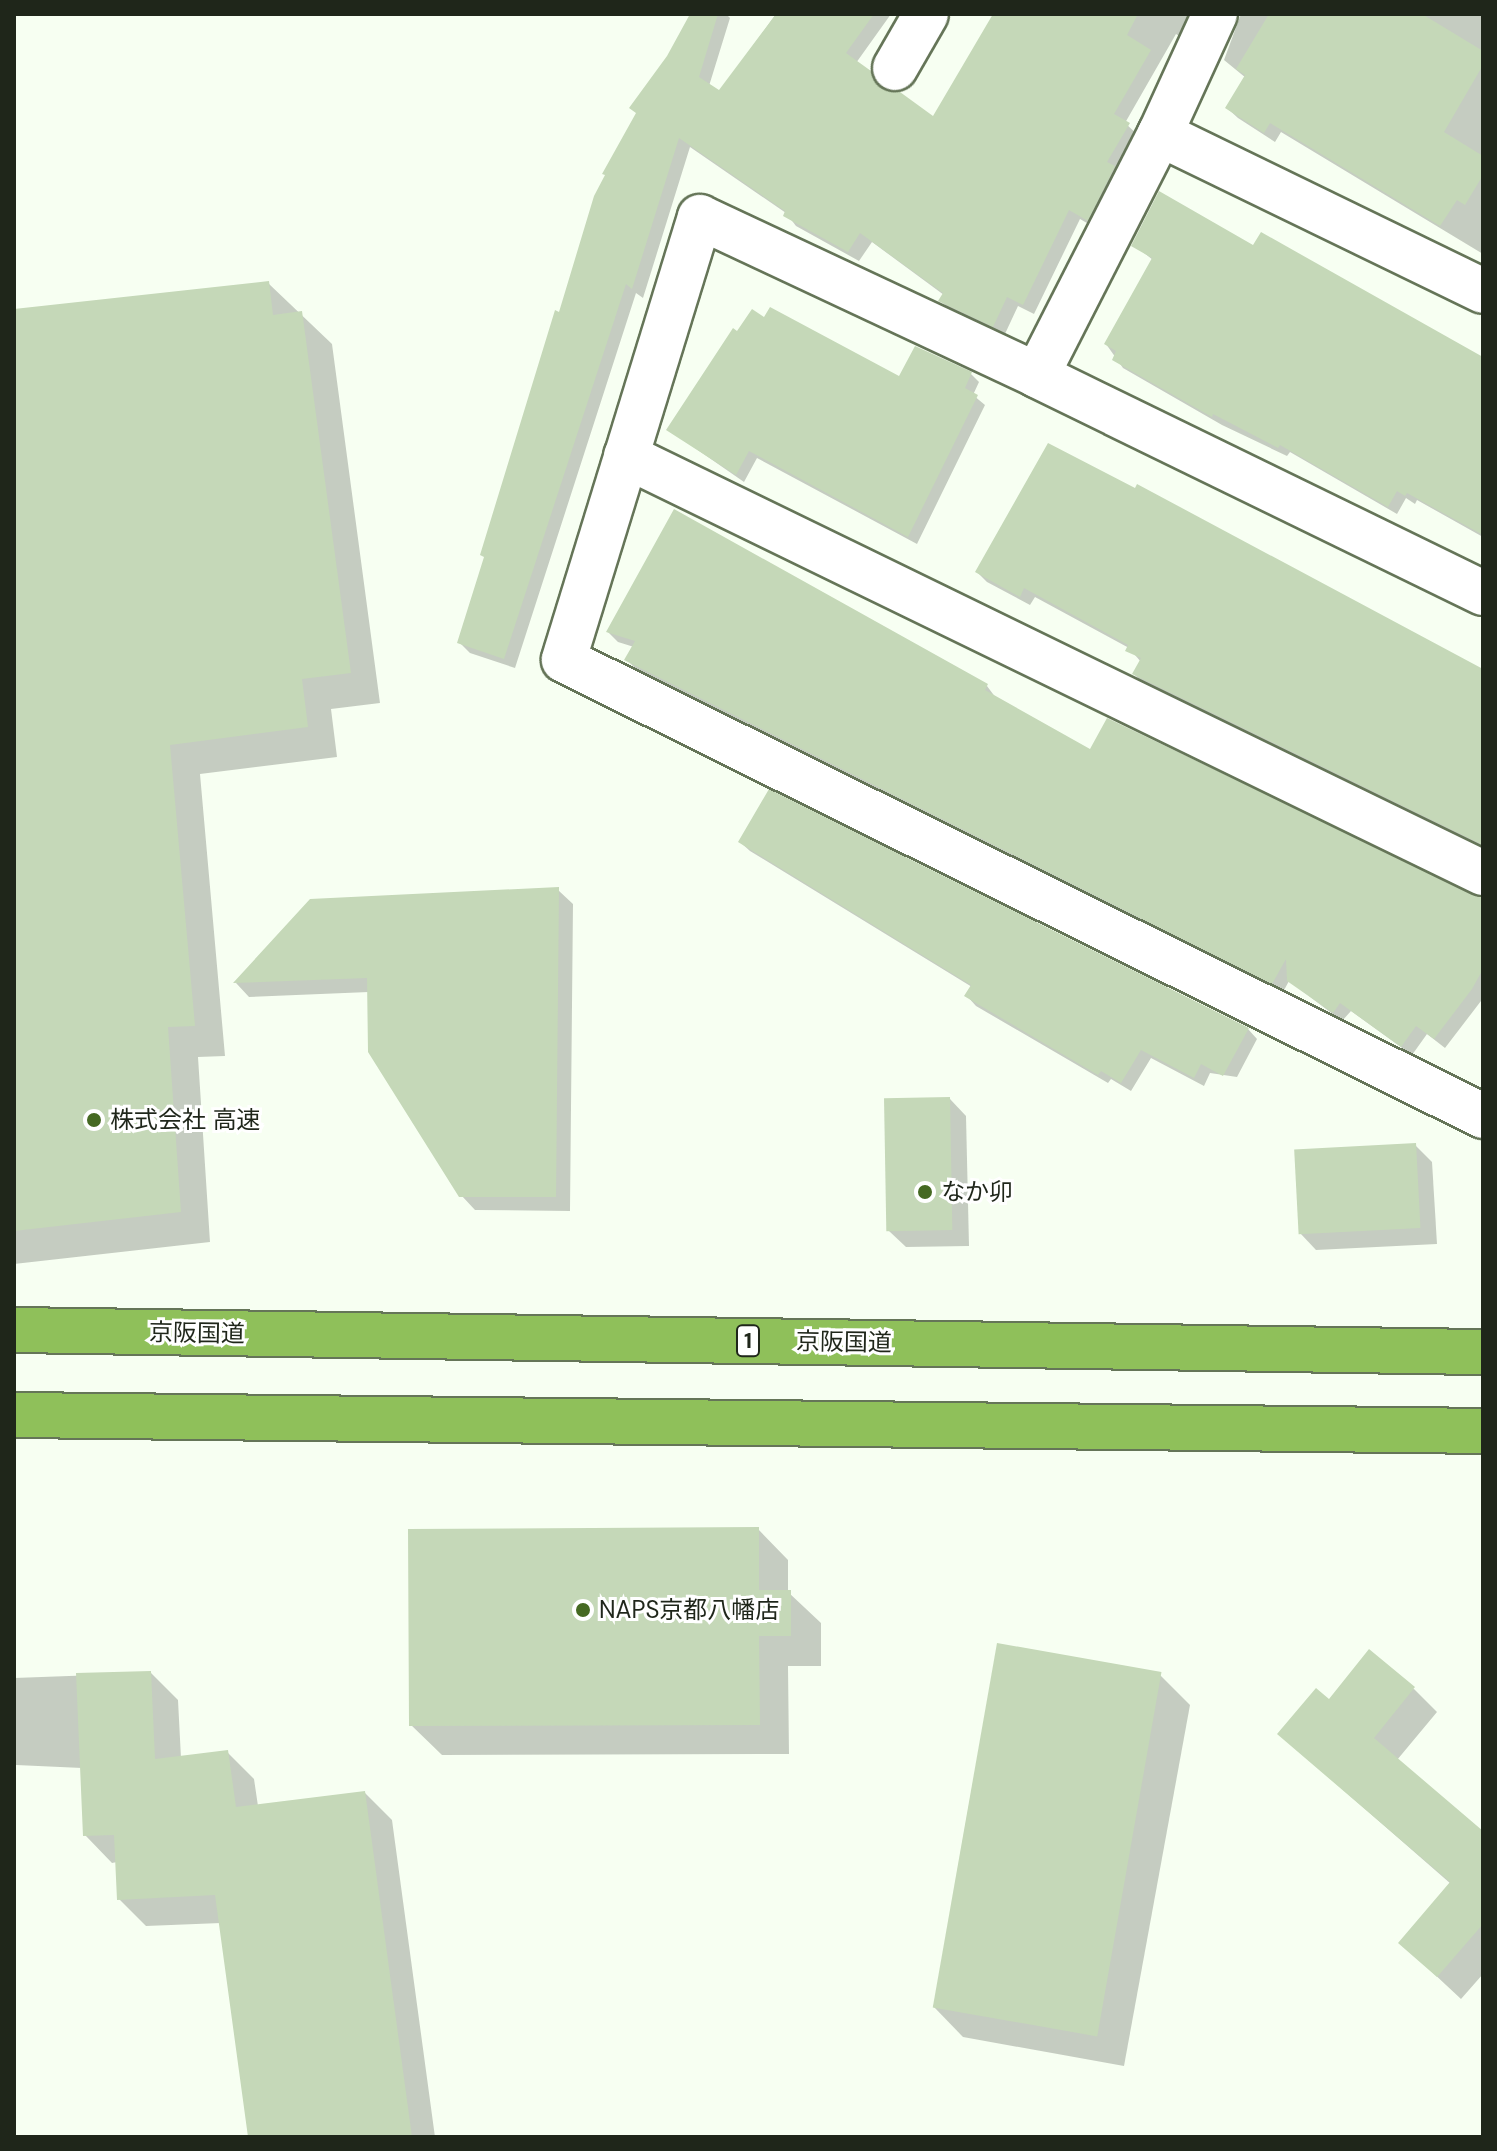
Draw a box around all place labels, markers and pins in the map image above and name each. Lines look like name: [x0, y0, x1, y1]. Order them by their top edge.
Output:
place label: 株式会社 高速: [110, 1106, 260, 1134]
marker: 株式会社 高速: [85, 1111, 103, 1129]
place label: なか卯: [941, 1178, 1013, 1206]
marker: なか卯: [916, 1183, 934, 1201]
place label: NAPS京都八幡店: [599, 1596, 779, 1624]
marker: NAPS京都八幡店: [574, 1601, 592, 1619]

